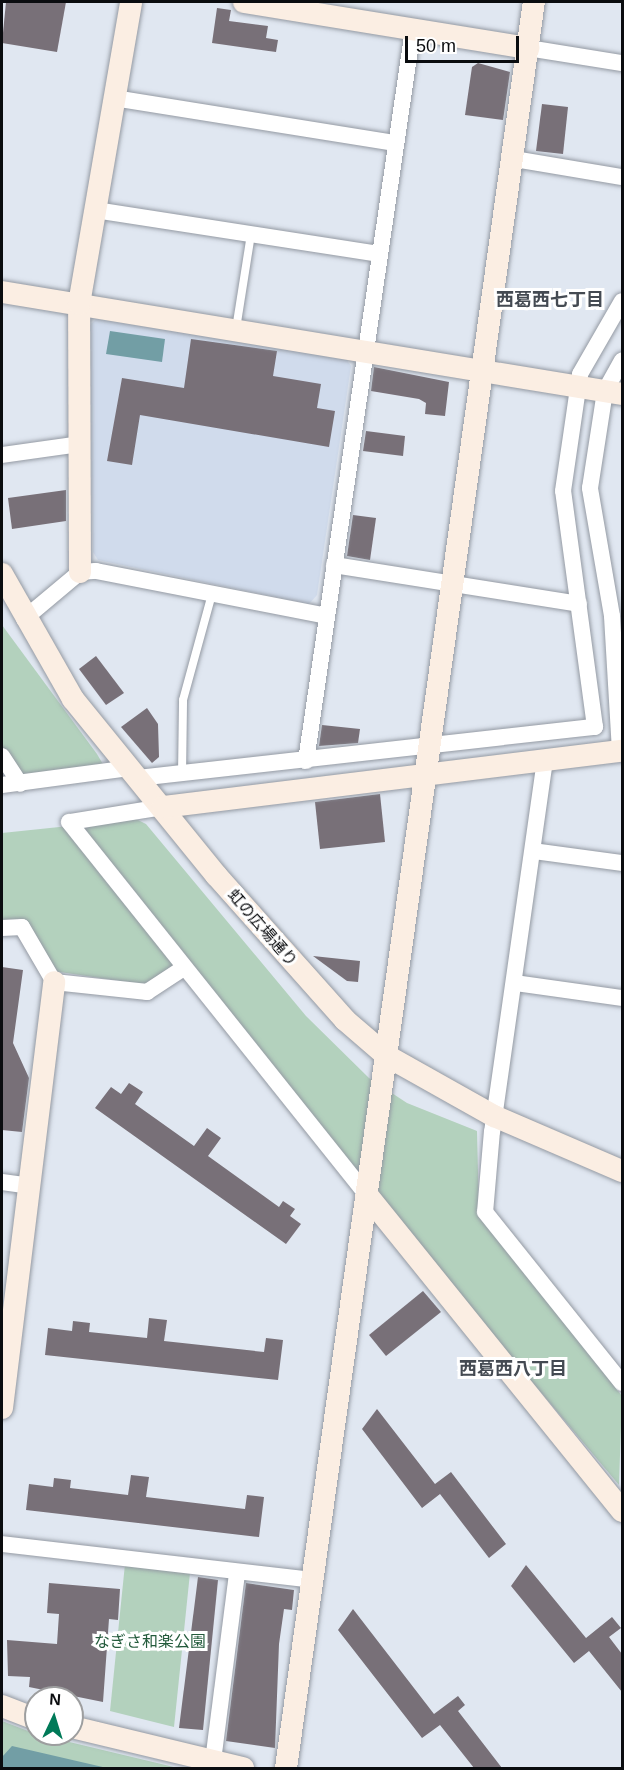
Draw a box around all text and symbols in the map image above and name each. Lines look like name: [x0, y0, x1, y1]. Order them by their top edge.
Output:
scale bar: [408, 24, 522, 62]
text: 50 m: [416, 36, 456, 56]
district label: 西葛西七丁目: [496, 289, 604, 311]
street label: 虹の広場通り: [223, 885, 301, 971]
district label: 西葛西八丁目: [459, 1358, 567, 1380]
park label: なぎさ和楽公園: [94, 1632, 206, 1652]
north arrow: [24, 1686, 84, 1746]
text: N: [49, 1691, 62, 1708]

